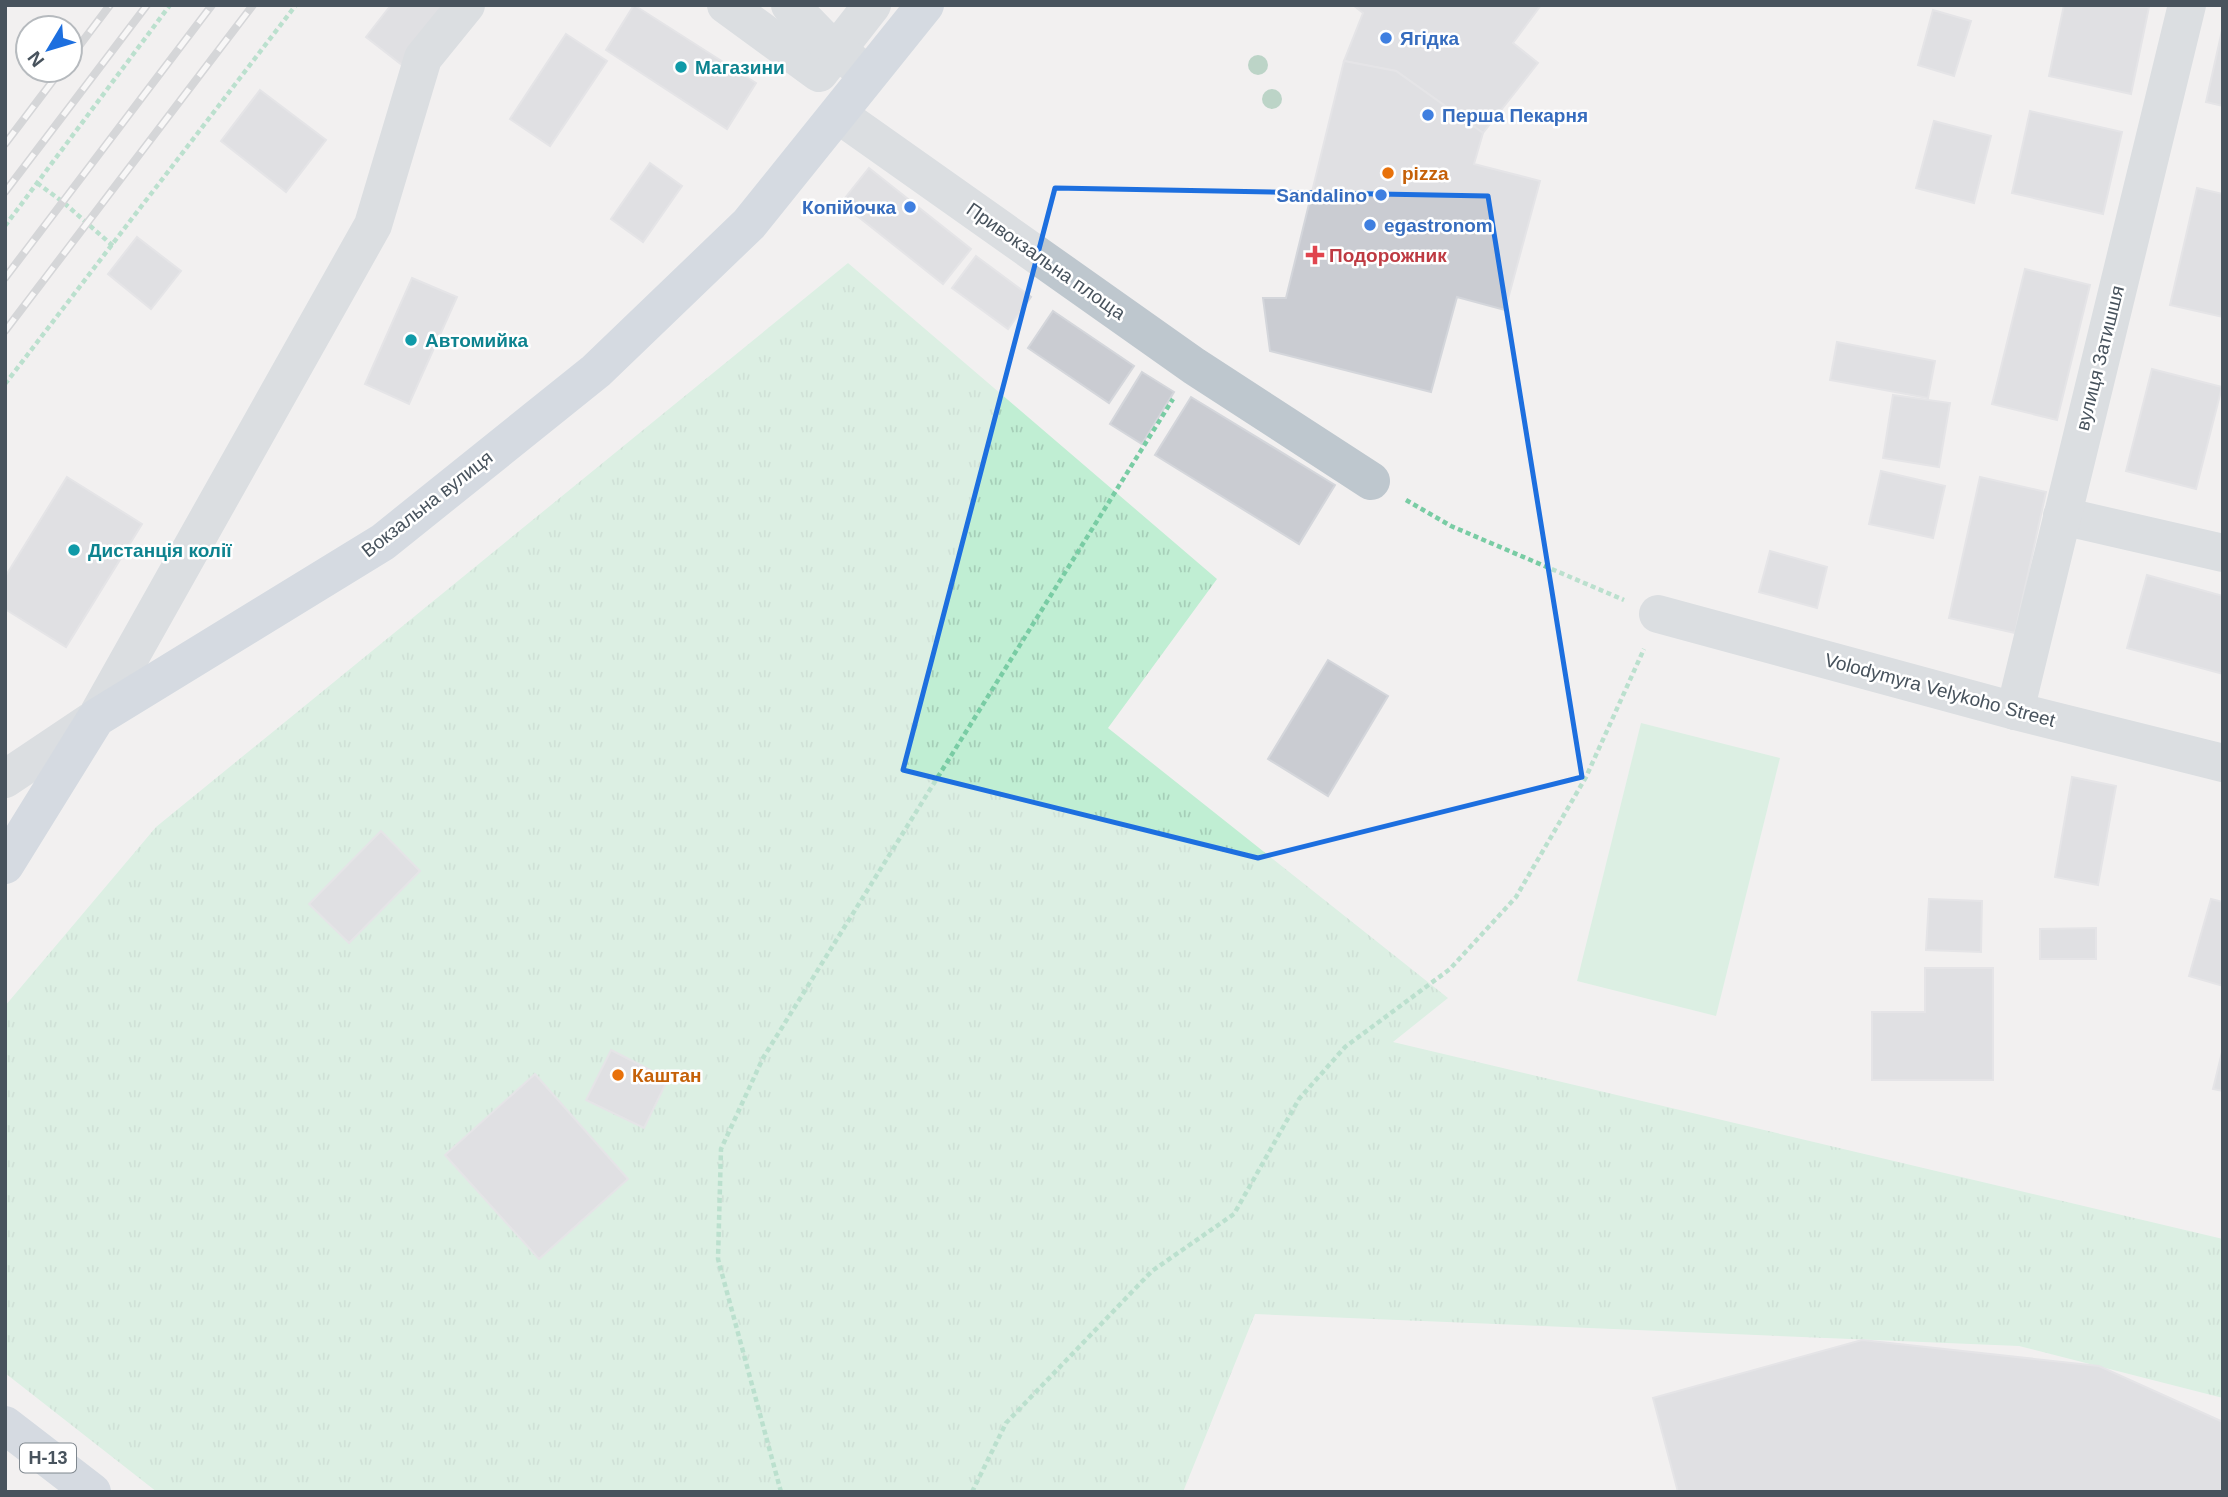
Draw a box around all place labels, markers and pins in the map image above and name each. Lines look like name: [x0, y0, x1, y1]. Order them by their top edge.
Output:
place label: Ягідка: [1400, 28, 1459, 49]
marker: Ягідка: [1378, 30, 1394, 46]
place label: Магазини: [695, 57, 785, 78]
marker: Магазини: [673, 59, 689, 75]
place label: Перша Пекарня: [1442, 105, 1588, 126]
marker: Перша Пекарня: [1420, 107, 1436, 123]
place label: pizza: [1402, 163, 1449, 184]
marker: pizza: [1380, 165, 1396, 181]
place label: Sandalino: [1276, 185, 1367, 206]
marker: Sandalino: [1373, 187, 1389, 203]
place label: Копійочка: [802, 197, 896, 218]
marker: Копійочка: [902, 199, 918, 215]
place label: egastronom: [1384, 215, 1493, 236]
marker: egastronom: [1362, 217, 1378, 233]
place label: Подорожник: [1329, 245, 1447, 266]
marker: Подорожник: [1307, 247, 1323, 263]
place label: Автомийка: [425, 330, 528, 351]
marker: Автомийка: [403, 332, 419, 348]
place label: Дистанція колії: [88, 540, 232, 561]
marker: Дистанція колії: [66, 542, 82, 558]
place label: Каштан: [632, 1065, 702, 1086]
marker: Каштан: [610, 1067, 626, 1083]

